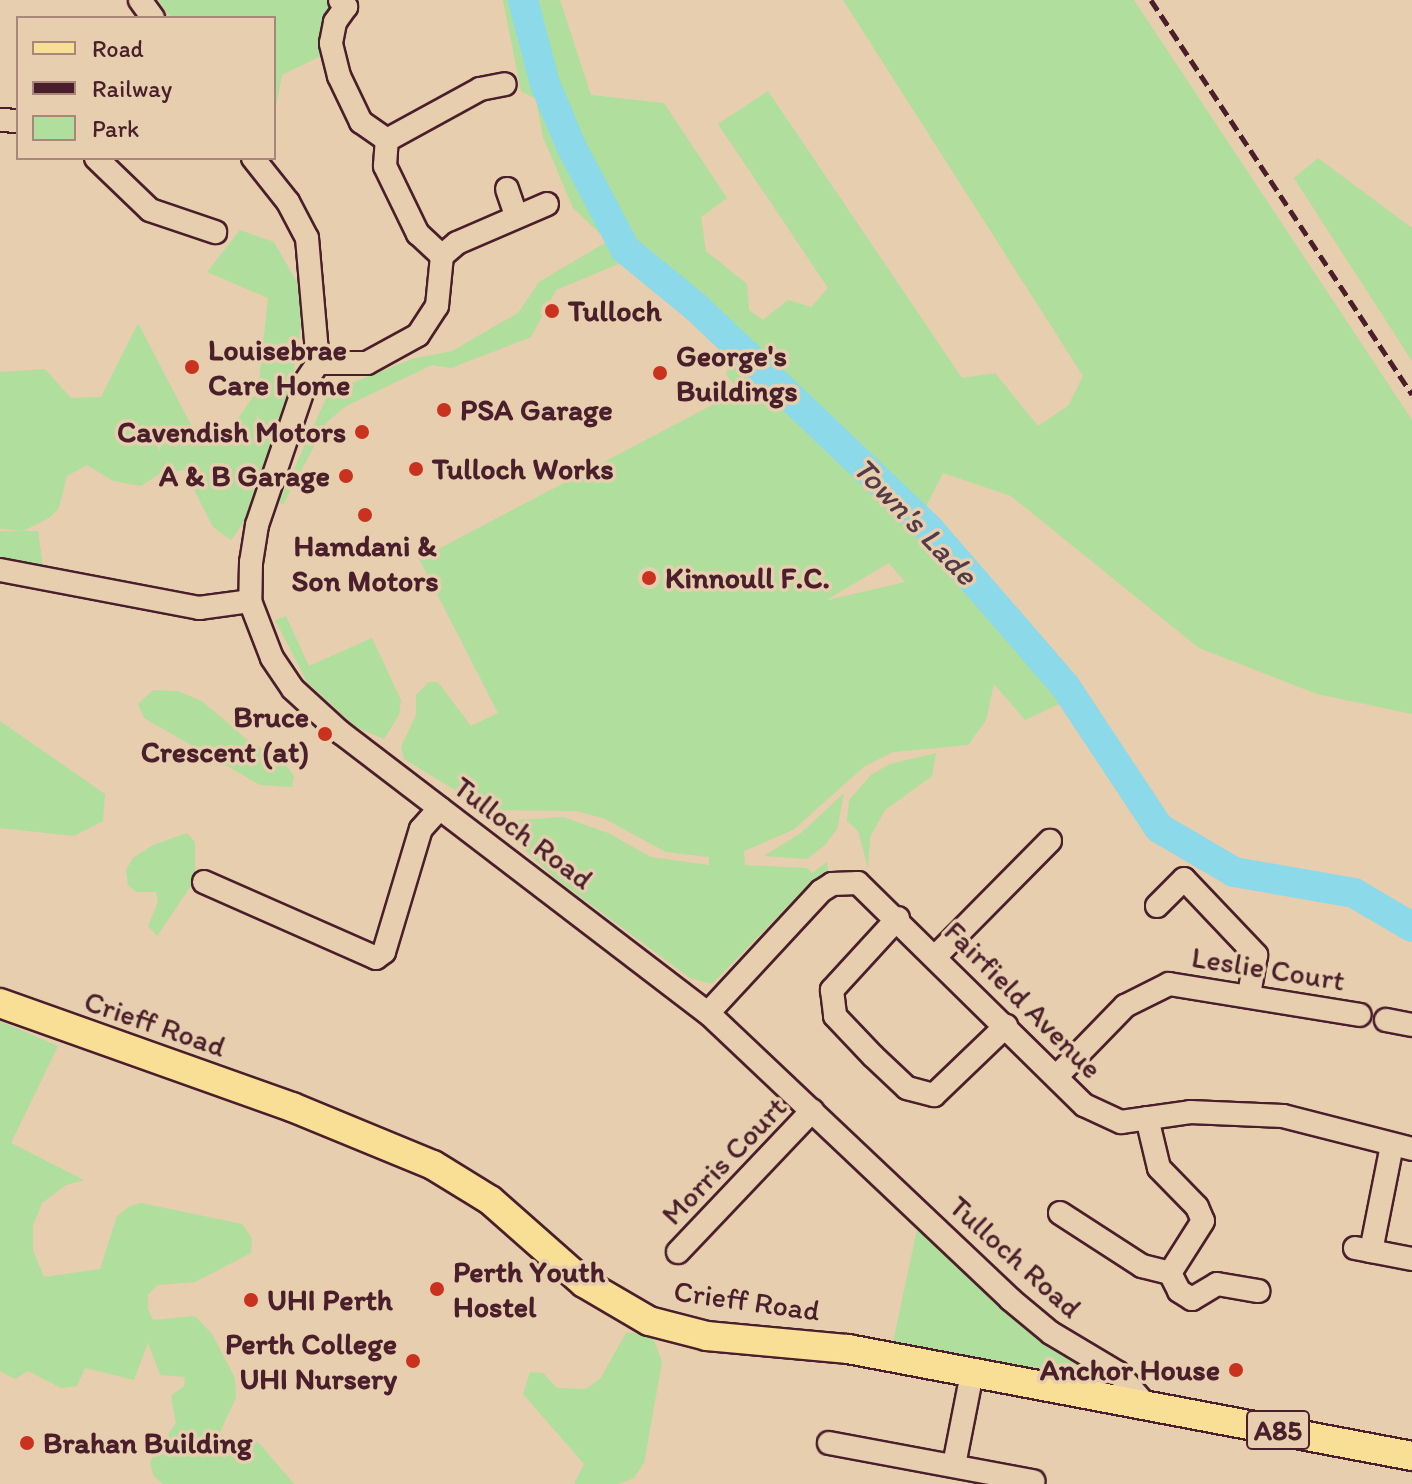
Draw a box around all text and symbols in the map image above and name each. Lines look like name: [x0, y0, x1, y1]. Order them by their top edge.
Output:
legend: [16, 16, 276, 160]
text: Road: [92, 34, 144, 63]
text: Railway: [92, 74, 172, 103]
text: Park: [92, 114, 139, 143]
place label: Tulloch: [568, 293, 662, 329]
marker: Tulloch: [543, 302, 561, 320]
place label: Louisebrae Care Home: [208, 332, 351, 402]
place label: George's Buildings: [676, 338, 798, 408]
marker: Louisebrae Care Home: [183, 358, 201, 376]
marker: George's Buildings: [651, 364, 669, 382]
place label: PSA Garage: [460, 392, 613, 428]
marker: PSA Garage: [435, 401, 453, 419]
place label: Cavendish Motors: [118, 414, 346, 450]
marker: Cavendish Motors: [353, 423, 371, 441]
water label: Town's Lade: [844, 449, 986, 593]
place label: Tulloch Works: [432, 451, 613, 487]
place label: A & B Garage: [159, 458, 330, 494]
marker: Tulloch Works: [407, 460, 425, 478]
marker: A & B Garage: [337, 467, 355, 485]
marker: Hamdani & Son Motors: [356, 506, 374, 524]
place label: Hamdani & Son Motors: [292, 528, 438, 598]
place label: Kinnoull F.C.: [665, 560, 830, 596]
marker: Kinnoull F.C.: [640, 569, 658, 587]
place label: Bruce Crescent (at): [141, 699, 309, 770]
marker: Bruce Crescent (at): [316, 725, 334, 743]
street label: Tulloch Road: [446, 769, 600, 897]
street label: Fairfield Avenue: [937, 914, 1109, 1086]
street label: Leslie Court: [1189, 939, 1347, 999]
street label: Crieff Road: [80, 983, 230, 1065]
street label: Morris Court: [654, 1089, 794, 1233]
street label: Tulloch Road: [942, 1188, 1088, 1326]
place label: Perth Youth Hostel: [453, 1254, 603, 1324]
street label: Crieff Road: [672, 1273, 822, 1329]
marker: Perth Youth Hostel: [428, 1280, 446, 1298]
place label: UHI Perth: [267, 1282, 392, 1318]
marker: UHI Perth: [242, 1291, 260, 1309]
place label: Perth College UHI Nursery: [225, 1326, 397, 1396]
marker: Perth College UHI Nursery: [404, 1352, 422, 1370]
place label: Anchor House: [1040, 1352, 1220, 1388]
marker: Anchor House: [1227, 1361, 1245, 1379]
road number: A85: [1246, 1406, 1310, 1454]
place label: Brahan Building: [43, 1425, 252, 1461]
marker: Brahan Building: [18, 1434, 36, 1452]

